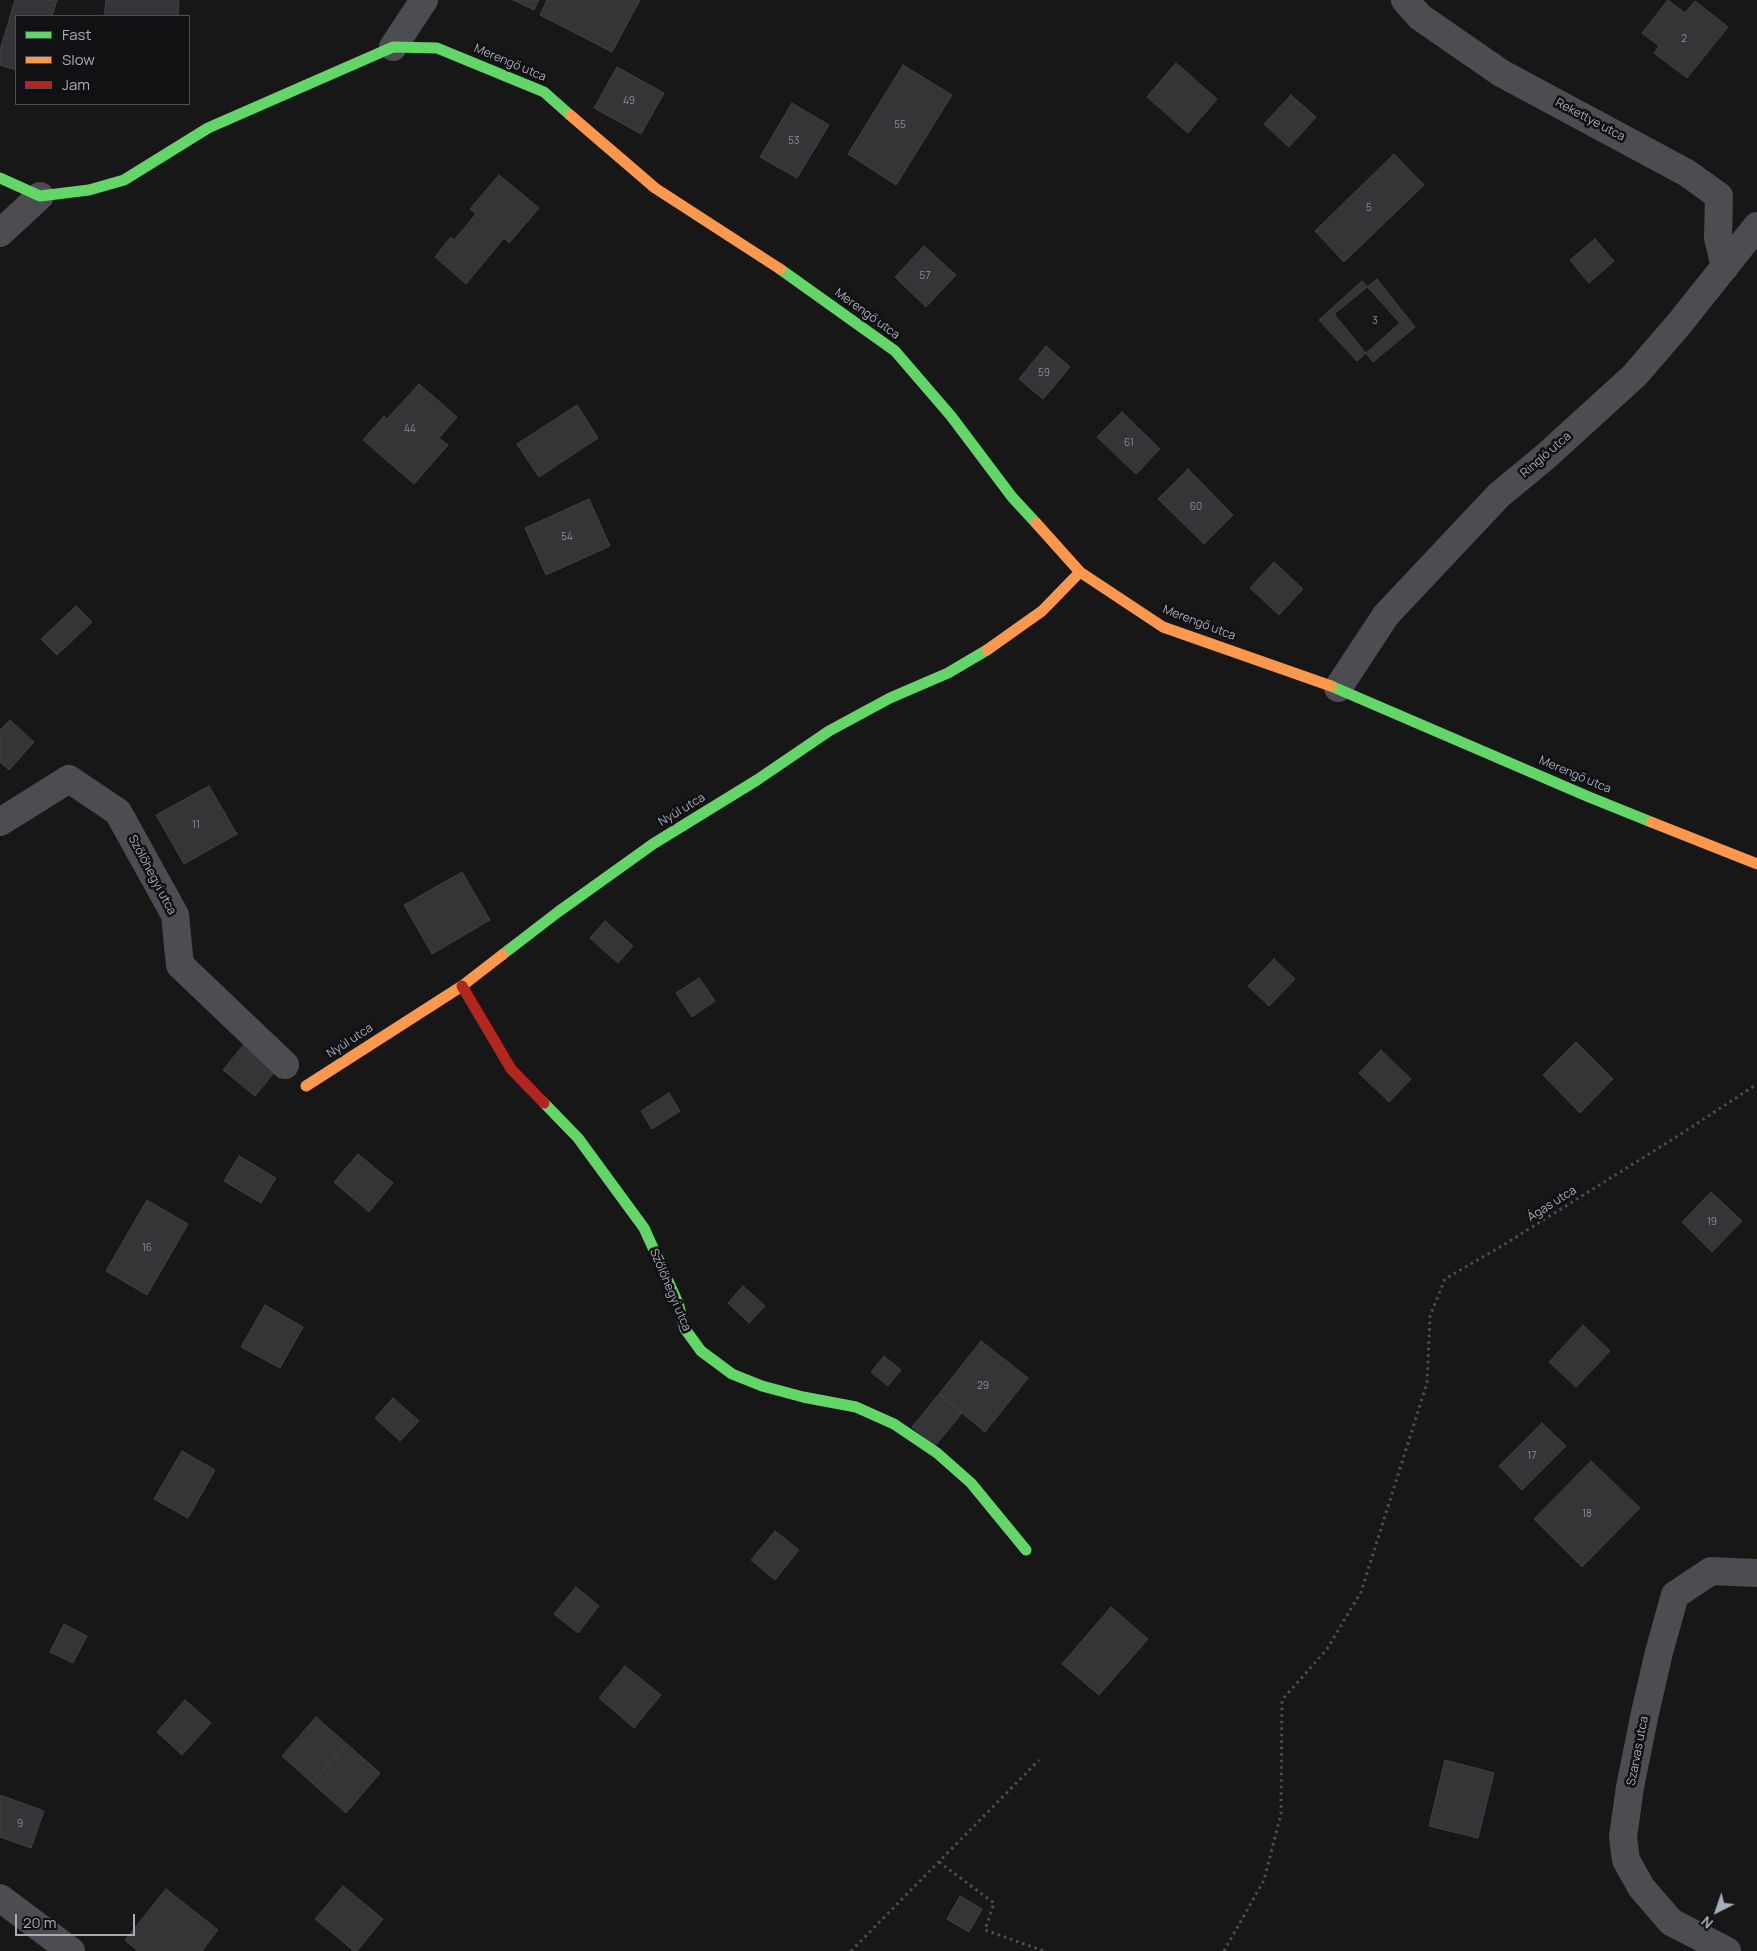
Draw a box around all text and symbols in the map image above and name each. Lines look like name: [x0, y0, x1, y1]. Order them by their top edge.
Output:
legend: [15, 15, 190, 105]
text: Fast: [62, 24, 91, 45]
house number: 2: [1681, 33, 1687, 45]
street label: Merengő utca: [472, 41, 548, 85]
text: Slow: [62, 49, 95, 70]
text: Jam: [62, 74, 90, 95]
house number: 49: [623, 95, 635, 107]
street label: Rekettye utca: [1553, 96, 1627, 144]
house number: 55: [894, 119, 906, 131]
house number: 53: [788, 135, 800, 147]
house number: 5: [1366, 202, 1372, 214]
house number: 57: [920, 270, 930, 282]
street label: Merengő utca: [832, 286, 902, 342]
house number: 3: [1372, 315, 1378, 327]
house number: 59: [1038, 367, 1050, 379]
house number: 44: [404, 423, 416, 435]
street label: Ringló utca: [1518, 429, 1574, 481]
house number: 61: [1124, 437, 1134, 449]
house number: 60: [1190, 501, 1202, 513]
house number: 54: [561, 531, 573, 543]
street label: Merengő utca: [1161, 603, 1237, 643]
street label: Merengő utca: [1537, 753, 1613, 797]
street label: Nyúl utca: [656, 790, 708, 830]
house number: 11: [192, 819, 200, 831]
street label: Szőlőhegyi utca: [125, 833, 179, 917]
street label: Nyúl utca: [324, 1021, 376, 1061]
street label: Ágas utca: [1525, 1183, 1579, 1225]
house number: 19: [1707, 1216, 1717, 1228]
house number: 16: [142, 1242, 152, 1254]
street label: Szőlőhegyi utca: [646, 1247, 694, 1333]
house number: 29: [977, 1380, 989, 1392]
house number: 17: [1528, 1450, 1536, 1462]
house number: 18: [1582, 1508, 1592, 1520]
street label: Szarvas utca: [1624, 1715, 1652, 1787]
house number: 9: [17, 1818, 23, 1830]
north arrow: [1692, 1886, 1742, 1936]
scale bar: [18, 1904, 138, 1936]
text: 20 m: [23, 1912, 56, 1933]
text: N: [1697, 1912, 1717, 1933]

